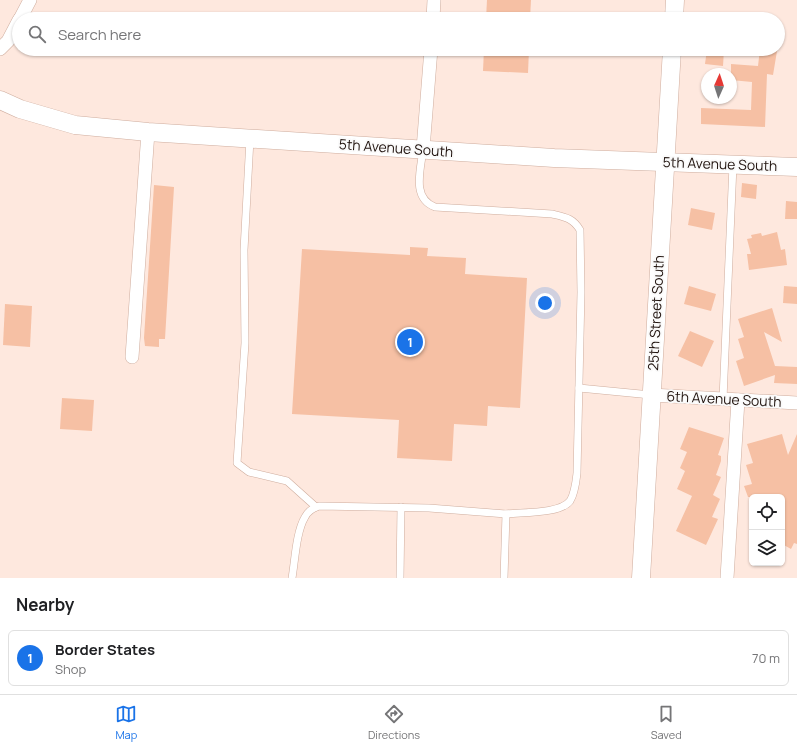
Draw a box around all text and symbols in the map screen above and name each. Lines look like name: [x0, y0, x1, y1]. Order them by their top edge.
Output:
search box: [12, 12, 785, 56]
icon: search: [26, 23, 48, 45]
text: Search here: [58, 24, 141, 45]
north arrow: [701, 68, 737, 104]
street label: 5th Avenue South: [338, 134, 454, 161]
street label: 5th Avenue South: [662, 152, 778, 175]
street label: 25th Street South: [643, 255, 668, 371]
your location: [535, 293, 555, 313]
pin: 1: [397, 327, 423, 357]
street label: 6th Avenue South: [666, 386, 782, 411]
map controls: [749, 494, 785, 566]
button: locate: [749, 494, 785, 530]
button: layers: [749, 530, 785, 566]
text: Nearby: [16, 593, 74, 616]
text: Border States: [55, 639, 155, 660]
text: 1: [27, 649, 33, 667]
text: 70 m: [752, 649, 780, 667]
text: Shop: [55, 660, 86, 678]
tab: Map: [115, 703, 137, 742]
tab: Directions: [368, 703, 420, 742]
tab: Saved: [651, 703, 682, 742]

